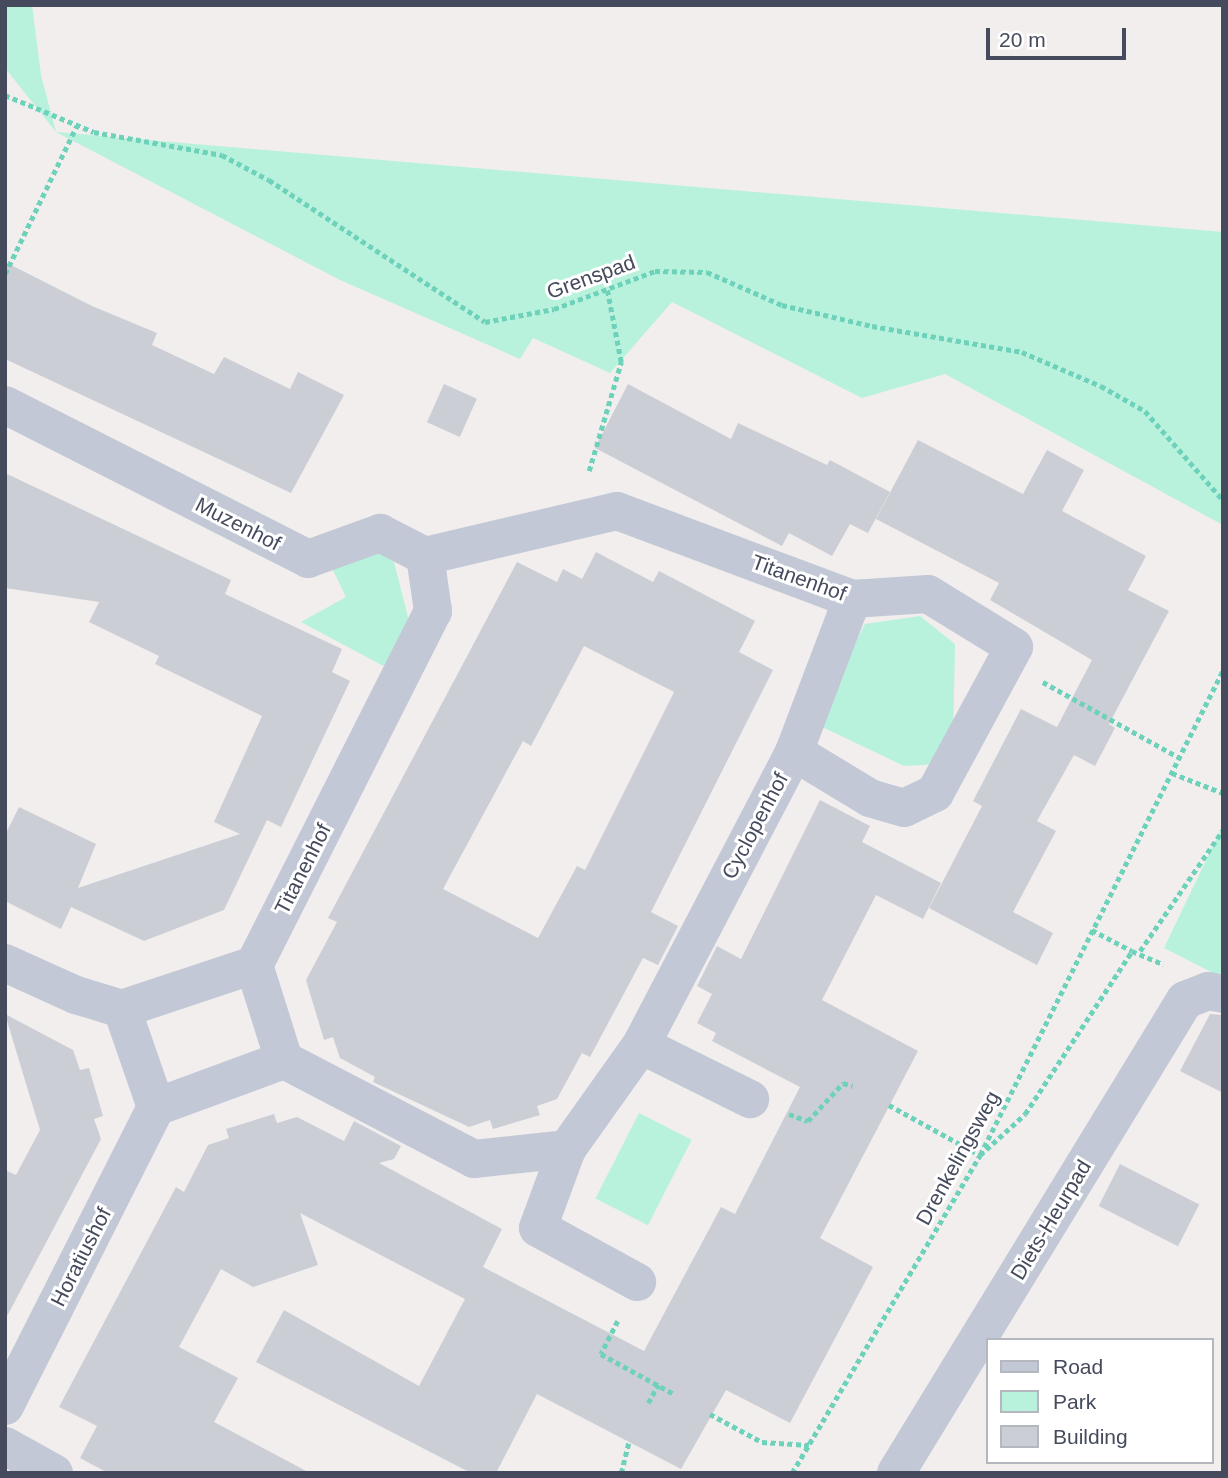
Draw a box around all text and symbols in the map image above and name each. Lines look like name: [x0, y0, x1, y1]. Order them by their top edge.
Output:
scale bar: [990, 14, 1130, 58]
text: 20 m: [999, 28, 1046, 51]
street label: Grenspad: [543, 249, 639, 305]
street label: Muzenhof: [191, 492, 285, 556]
street label: Titanenhof: [748, 549, 850, 607]
street label: Cyclopenhof: [716, 769, 794, 883]
street label: Titanenhof: [269, 819, 337, 919]
street label: Drenkelingsweg: [911, 1087, 1005, 1229]
street label: Diets-Heurpad: [1005, 1155, 1097, 1285]
street label: Horatiushof: [45, 1203, 117, 1311]
legend: [986, 1338, 1214, 1464]
text: Road: [1053, 1355, 1103, 1378]
text: Park: [1053, 1390, 1096, 1413]
text: Building: [1053, 1425, 1128, 1448]

